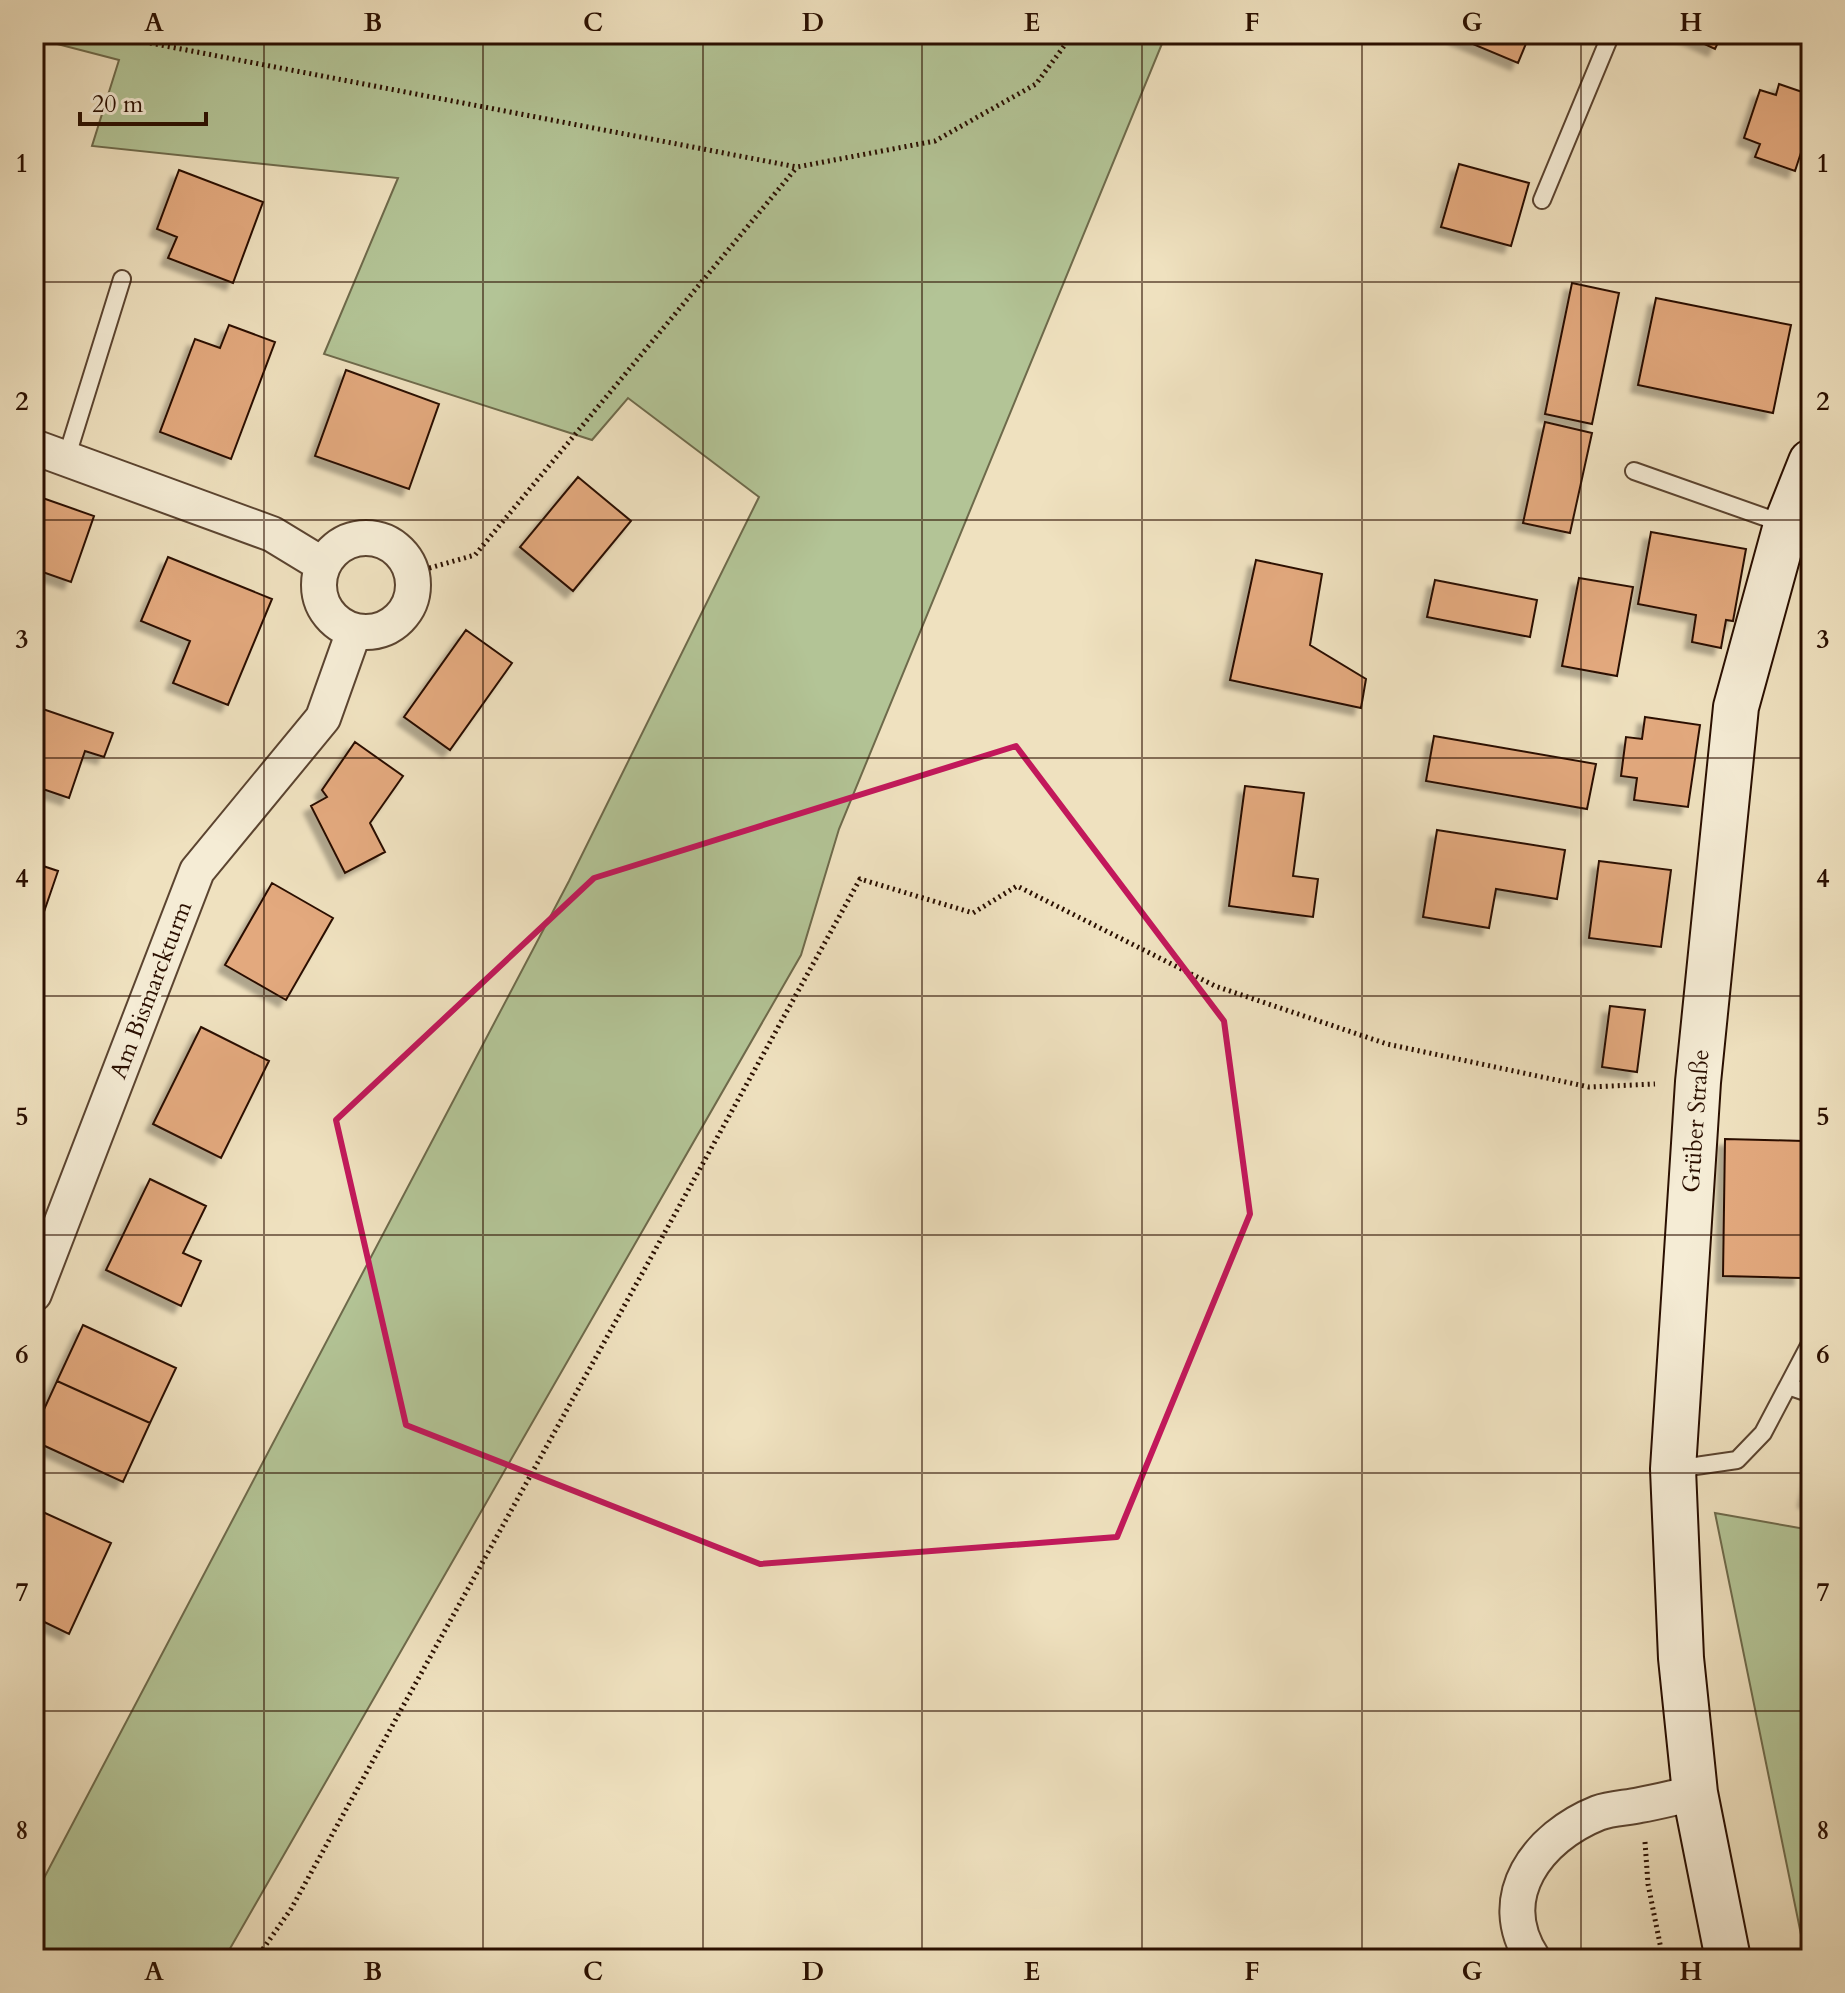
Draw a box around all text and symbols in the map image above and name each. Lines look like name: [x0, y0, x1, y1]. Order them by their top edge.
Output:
text: A: [144, 5, 164, 40]
text: B: [364, 5, 382, 40]
text: C: [583, 5, 603, 40]
text: D: [802, 5, 824, 40]
text: E: [1024, 5, 1040, 40]
text: F: [1244, 5, 1260, 40]
text: G: [1461, 5, 1483, 40]
text: H: [1680, 5, 1703, 40]
scale bar: [80, 76, 206, 126]
text: 20 m: [92, 88, 144, 121]
text: 1: [15, 146, 29, 181]
text: 1: [1816, 146, 1830, 181]
text: 2: [15, 384, 29, 419]
text: 2: [1816, 384, 1830, 419]
text: 3: [15, 622, 29, 657]
text: 3: [1816, 622, 1830, 657]
text: 4: [15, 861, 29, 896]
text: 4: [1816, 861, 1830, 896]
street label: Am Bismarckturm: [102, 896, 200, 1084]
street label: Grüber Straße: [1675, 1048, 1717, 1194]
text: 5: [15, 1099, 29, 1134]
text: 5: [1816, 1099, 1830, 1134]
text: 6: [15, 1337, 29, 1372]
text: 6: [1816, 1337, 1830, 1372]
text: 7: [15, 1575, 29, 1610]
text: 7: [1816, 1575, 1830, 1610]
text: 8: [15, 1813, 29, 1848]
text: 8: [1816, 1813, 1830, 1848]
text: A: [144, 1954, 164, 1989]
text: B: [364, 1954, 382, 1989]
text: C: [583, 1954, 603, 1989]
text: D: [802, 1954, 824, 1989]
text: E: [1024, 1954, 1040, 1989]
text: F: [1244, 1954, 1260, 1989]
text: G: [1461, 1954, 1483, 1989]
text: H: [1680, 1954, 1703, 1989]

